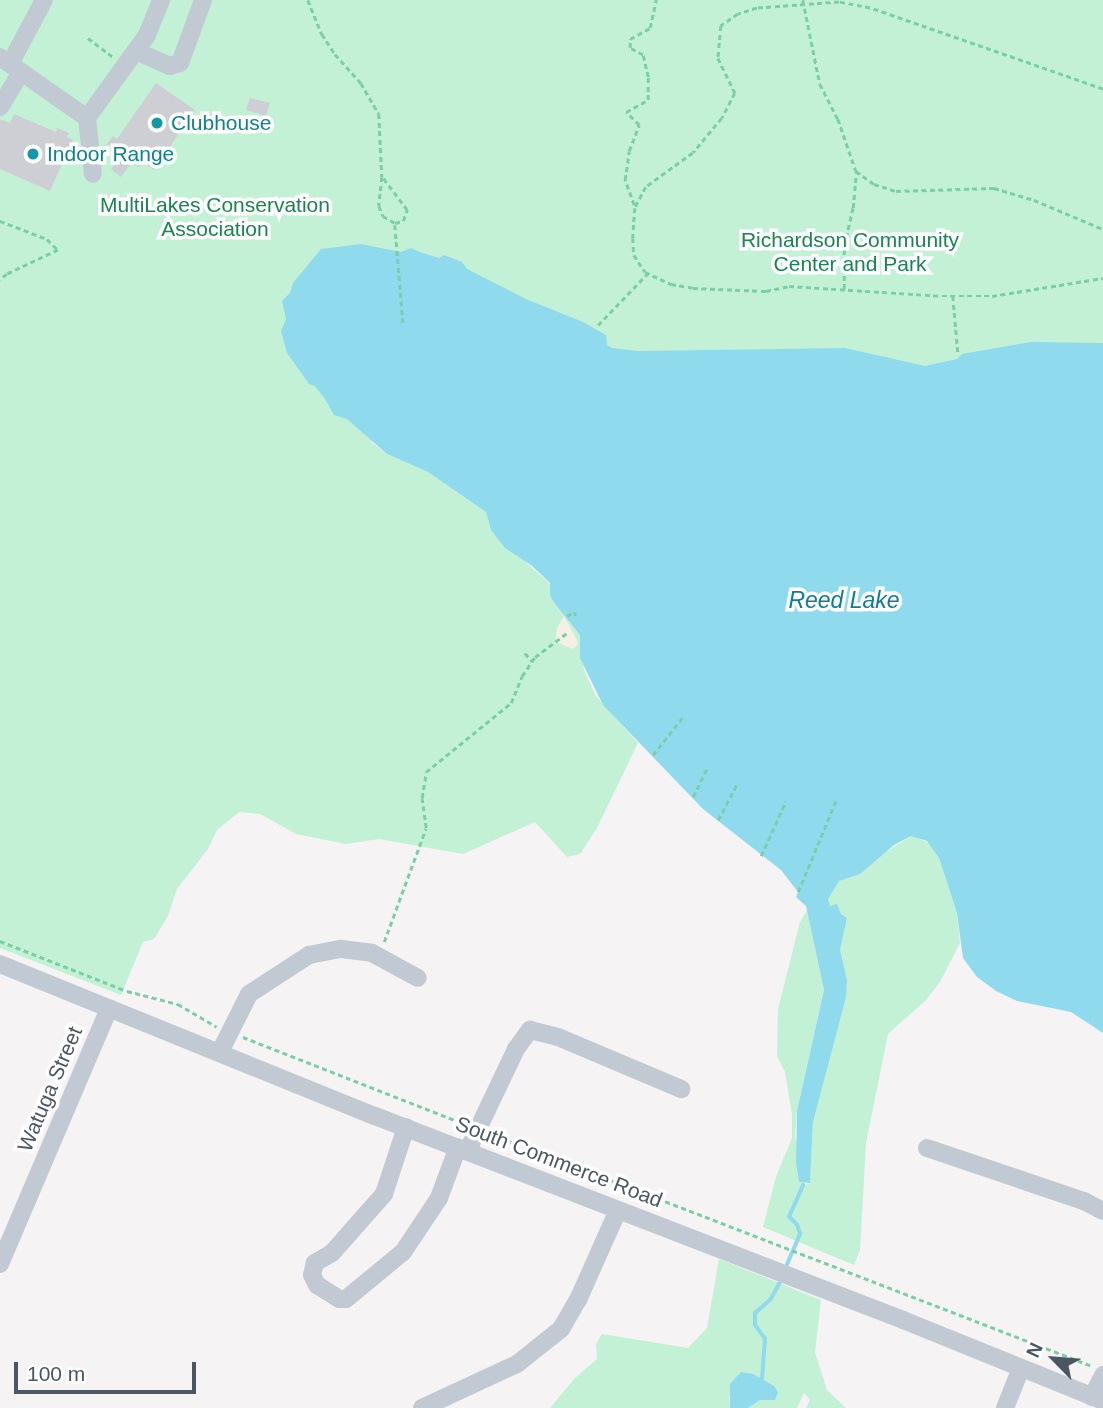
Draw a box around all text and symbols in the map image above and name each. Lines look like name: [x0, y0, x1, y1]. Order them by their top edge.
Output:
place label: Clubhouse: [171, 110, 271, 136]
marker: Clubhouse: [149, 115, 165, 131]
place label: Indoor Range: [47, 141, 174, 167]
marker: Indoor Range: [25, 146, 41, 162]
park label: MultiLakes Conservation Association: [100, 192, 330, 242]
park label: Richardson Community Center and Park: [741, 227, 959, 277]
water label: Reed Lake: [788, 586, 900, 614]
street label: Watuga Street: [12, 1023, 88, 1155]
street label: South Commerce Road: [452, 1111, 666, 1213]
north arrow: [1019, 1324, 1089, 1394]
text: N: [1022, 1339, 1047, 1361]
scale bar: [18, 1348, 200, 1392]
text: 100 m: [27, 1362, 85, 1385]

